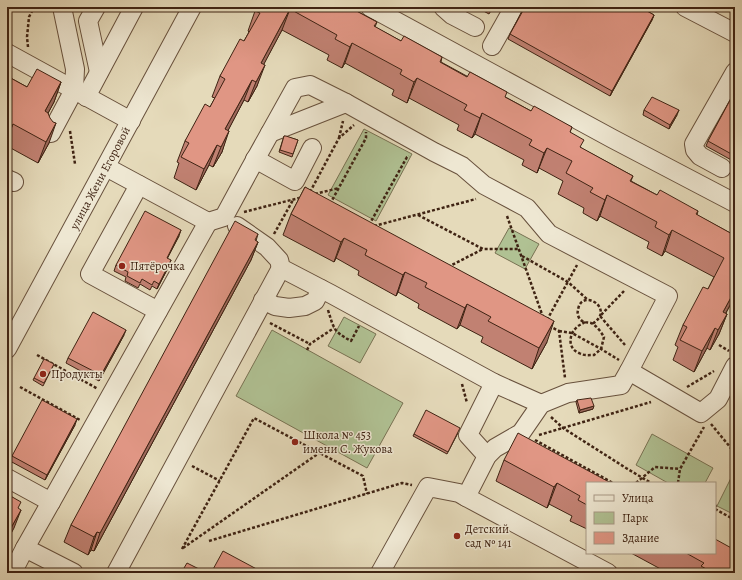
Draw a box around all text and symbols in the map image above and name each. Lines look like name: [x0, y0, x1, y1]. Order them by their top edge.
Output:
street label: улица Жени Егоровой: [66, 124, 134, 233]
place label: Пятёрочка: [130, 258, 185, 274]
marker: Пятёрочка: [117, 261, 127, 271]
place label: Продукты: [51, 366, 103, 382]
marker: Продукты: [38, 369, 48, 379]
place label: Школа № 453 имени С. Жукова: [303, 427, 393, 457]
marker: Школа № 453 имени С. Жукова: [290, 437, 300, 447]
legend: [586, 482, 716, 554]
text: Улица: [622, 490, 654, 506]
text: Парк: [622, 510, 648, 526]
place label: Детский сад № 141: [465, 521, 511, 551]
text: Здание: [622, 530, 659, 546]
marker: Детский сад № 141: [452, 531, 462, 541]

